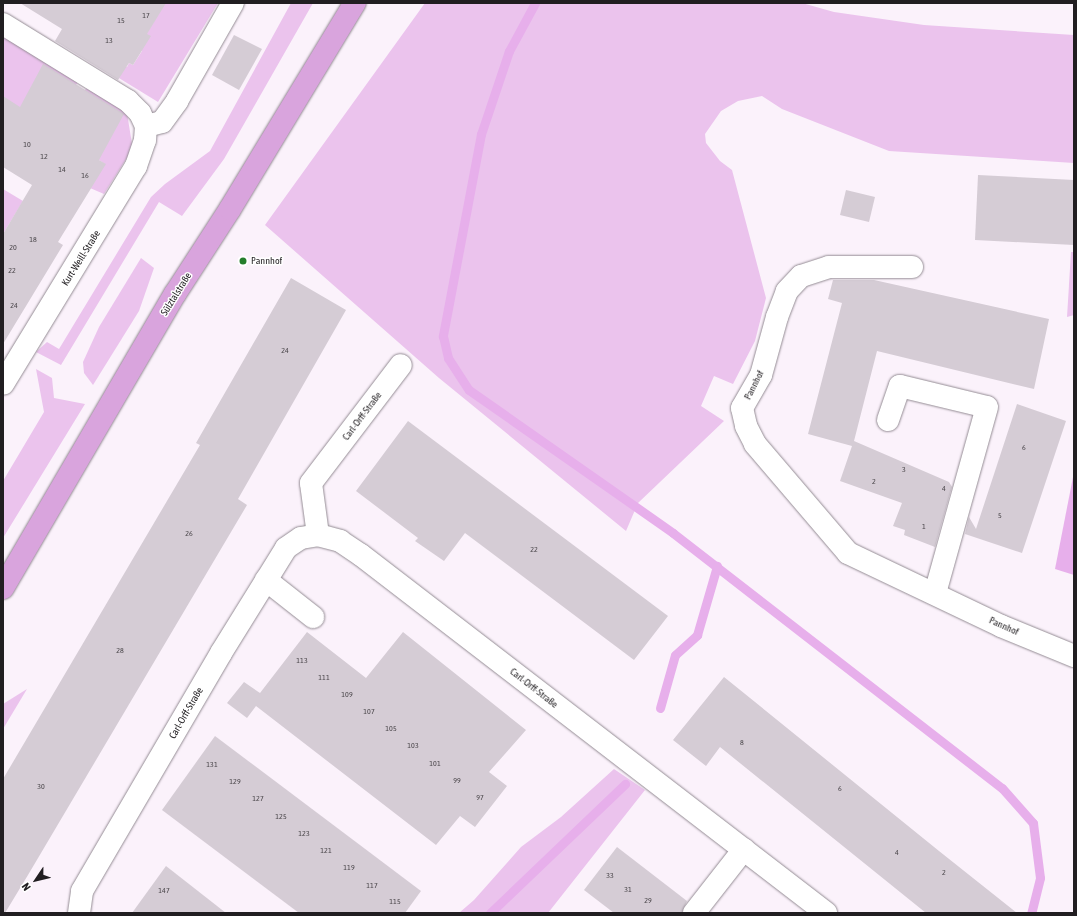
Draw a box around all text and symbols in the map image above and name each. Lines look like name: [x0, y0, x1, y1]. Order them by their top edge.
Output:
house number: 17: [142, 11, 150, 21]
house number: 15: [117, 16, 125, 26]
house number: 13: [105, 36, 113, 46]
house number: 10: [23, 140, 31, 150]
house number: 12: [40, 152, 48, 162]
house number: 14: [58, 165, 66, 175]
house number: 16: [81, 171, 89, 181]
street label: Kurt-Weill-Straße: [59, 228, 103, 288]
house number: 18: [29, 235, 37, 245]
house number: 20: [9, 243, 17, 253]
place label: Pannhof: [251, 255, 282, 267]
marker: Pannhof: [238, 256, 248, 266]
house number: 22: [8, 266, 16, 276]
street label: Sülztalstraße: [158, 270, 194, 318]
house number: 24: [10, 301, 18, 311]
house number: 24: [281, 346, 289, 356]
street label: Pannhof: [742, 368, 766, 402]
street label: Carl-Orff-Straße: [340, 389, 384, 443]
house number: 6: [1022, 443, 1026, 453]
house number: 3: [902, 465, 906, 475]
house number: 2: [872, 477, 876, 487]
house number: 4: [942, 484, 946, 494]
house number: 5: [998, 511, 1002, 521]
house number: 1: [922, 522, 926, 532]
house number: 26: [185, 529, 193, 539]
house number: 22: [530, 545, 538, 555]
street label: Pannhof: [987, 614, 1021, 638]
house number: 28: [116, 646, 124, 656]
house number: 113: [296, 656, 308, 666]
street label: Carl-Orff-Straße: [508, 666, 560, 710]
house number: 111: [318, 673, 330, 683]
street label: Carl-Orff-Straße: [166, 685, 206, 741]
house number: 109: [341, 690, 353, 700]
house number: 107: [363, 707, 375, 717]
house number: 105: [385, 724, 397, 734]
house number: 8: [740, 738, 744, 748]
house number: 103: [407, 741, 419, 751]
house number: 101: [429, 759, 441, 769]
house number: 131: [206, 760, 218, 770]
house number: 99: [453, 776, 461, 786]
house number: 129: [229, 777, 241, 787]
house number: 30: [37, 782, 45, 792]
house number: 6: [838, 784, 842, 794]
house number: 97: [476, 793, 484, 803]
house number: 127: [252, 794, 264, 804]
house number: 125: [275, 812, 287, 822]
house number: 123: [298, 829, 310, 839]
house number: 121: [320, 846, 332, 856]
house number: 4: [895, 848, 899, 858]
north arrow: [16, 860, 56, 900]
house number: 119: [343, 863, 355, 873]
house number: 2: [942, 868, 946, 878]
house number: 33: [606, 871, 614, 881]
text: N: [19, 881, 33, 893]
house number: 117: [366, 881, 378, 891]
house number: 31: [624, 885, 632, 895]
house number: 147: [158, 886, 170, 896]
house number: 29: [644, 896, 652, 906]
house number: 115: [389, 897, 401, 907]

